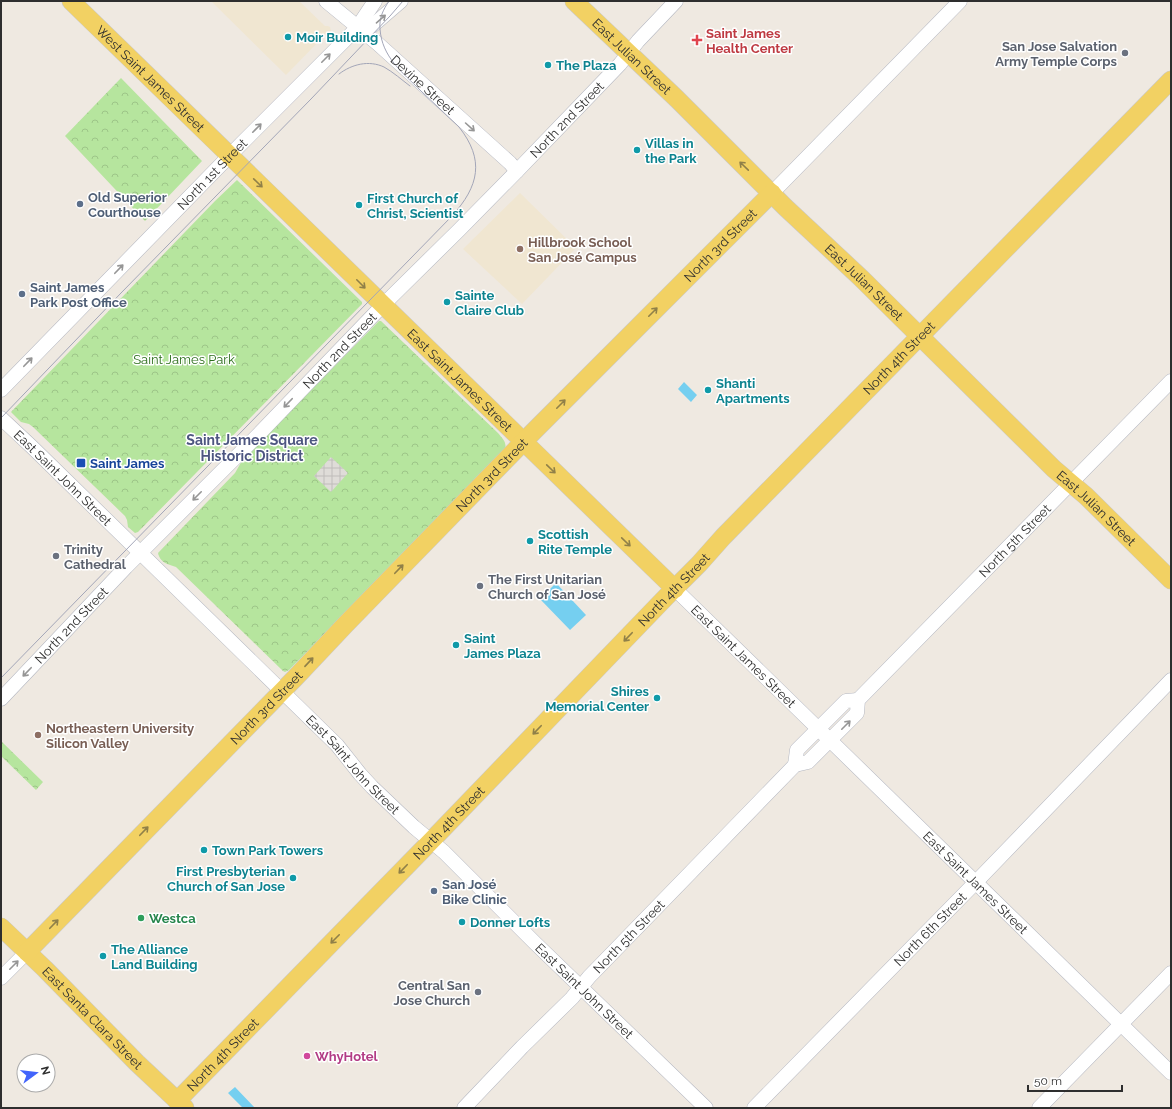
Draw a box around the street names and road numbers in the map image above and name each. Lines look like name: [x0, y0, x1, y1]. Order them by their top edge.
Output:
street label: East Julian Street: [589, 15, 675, 98]
street label: West Saint James Street: [93, 22, 208, 135]
street label: Devine Street: [388, 52, 459, 118]
street label: North 2nd Street: [527, 78, 607, 160]
street label: North 1st Street: [174, 135, 250, 212]
street label: North 3rd Street: [681, 205, 760, 284]
street label: East Julian Street: [822, 241, 907, 324]
street label: North 2nd Street: [300, 309, 380, 391]
street label: North 4th Street: [860, 318, 938, 397]
street label: East Saint James Street: [405, 326, 516, 434]
street label: East Saint John Street: [11, 427, 115, 529]
street label: North 3rd Street: [452, 434, 531, 514]
street label: East Julian Street: [1054, 467, 1140, 549]
street label: North 5th Street: [976, 500, 1054, 580]
street label: North 4th Street: [635, 549, 713, 629]
street label: North 2nd Street: [32, 583, 111, 666]
street label: East Saint James Street: [688, 602, 800, 711]
street label: North 3rd Street: [227, 667, 306, 747]
street label: East Saint John Street: [303, 712, 403, 817]
street label: North 4th Street: [410, 782, 488, 862]
street label: East Saint James Street: [920, 828, 1031, 937]
street label: North 6th Street: [891, 889, 970, 969]
street label: North 5th Street: [590, 896, 668, 976]
street label: East Saint John Street: [532, 940, 637, 1042]
street label: East Santa Clara Street: [39, 964, 146, 1072]
street label: North 4th Street: [184, 1014, 262, 1094]

